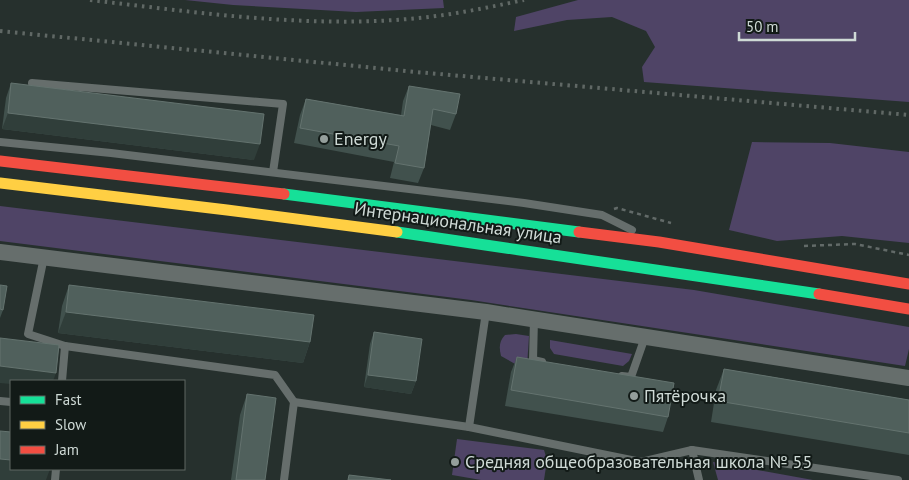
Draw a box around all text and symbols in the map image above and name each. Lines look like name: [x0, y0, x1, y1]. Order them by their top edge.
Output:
scale bar: [739, 10, 855, 42]
text: 50 m: [746, 17, 779, 36]
place label: Energy: [334, 127, 387, 150]
marker: Energy: [318, 133, 330, 145]
street label: Интернациональная улица: [353, 197, 563, 248]
legend: [10, 380, 185, 470]
place label: Пятёрочка: [644, 384, 726, 407]
text: Fast: [55, 390, 82, 409]
marker: Пятёрочка: [628, 390, 640, 402]
text: Slow: [55, 415, 86, 434]
text: Jam: [54, 440, 79, 459]
place label: Средняя общеобразовательная школа № 55: [465, 450, 812, 473]
marker: Средняя общеобразовательная школа № 55: [449, 456, 461, 468]

